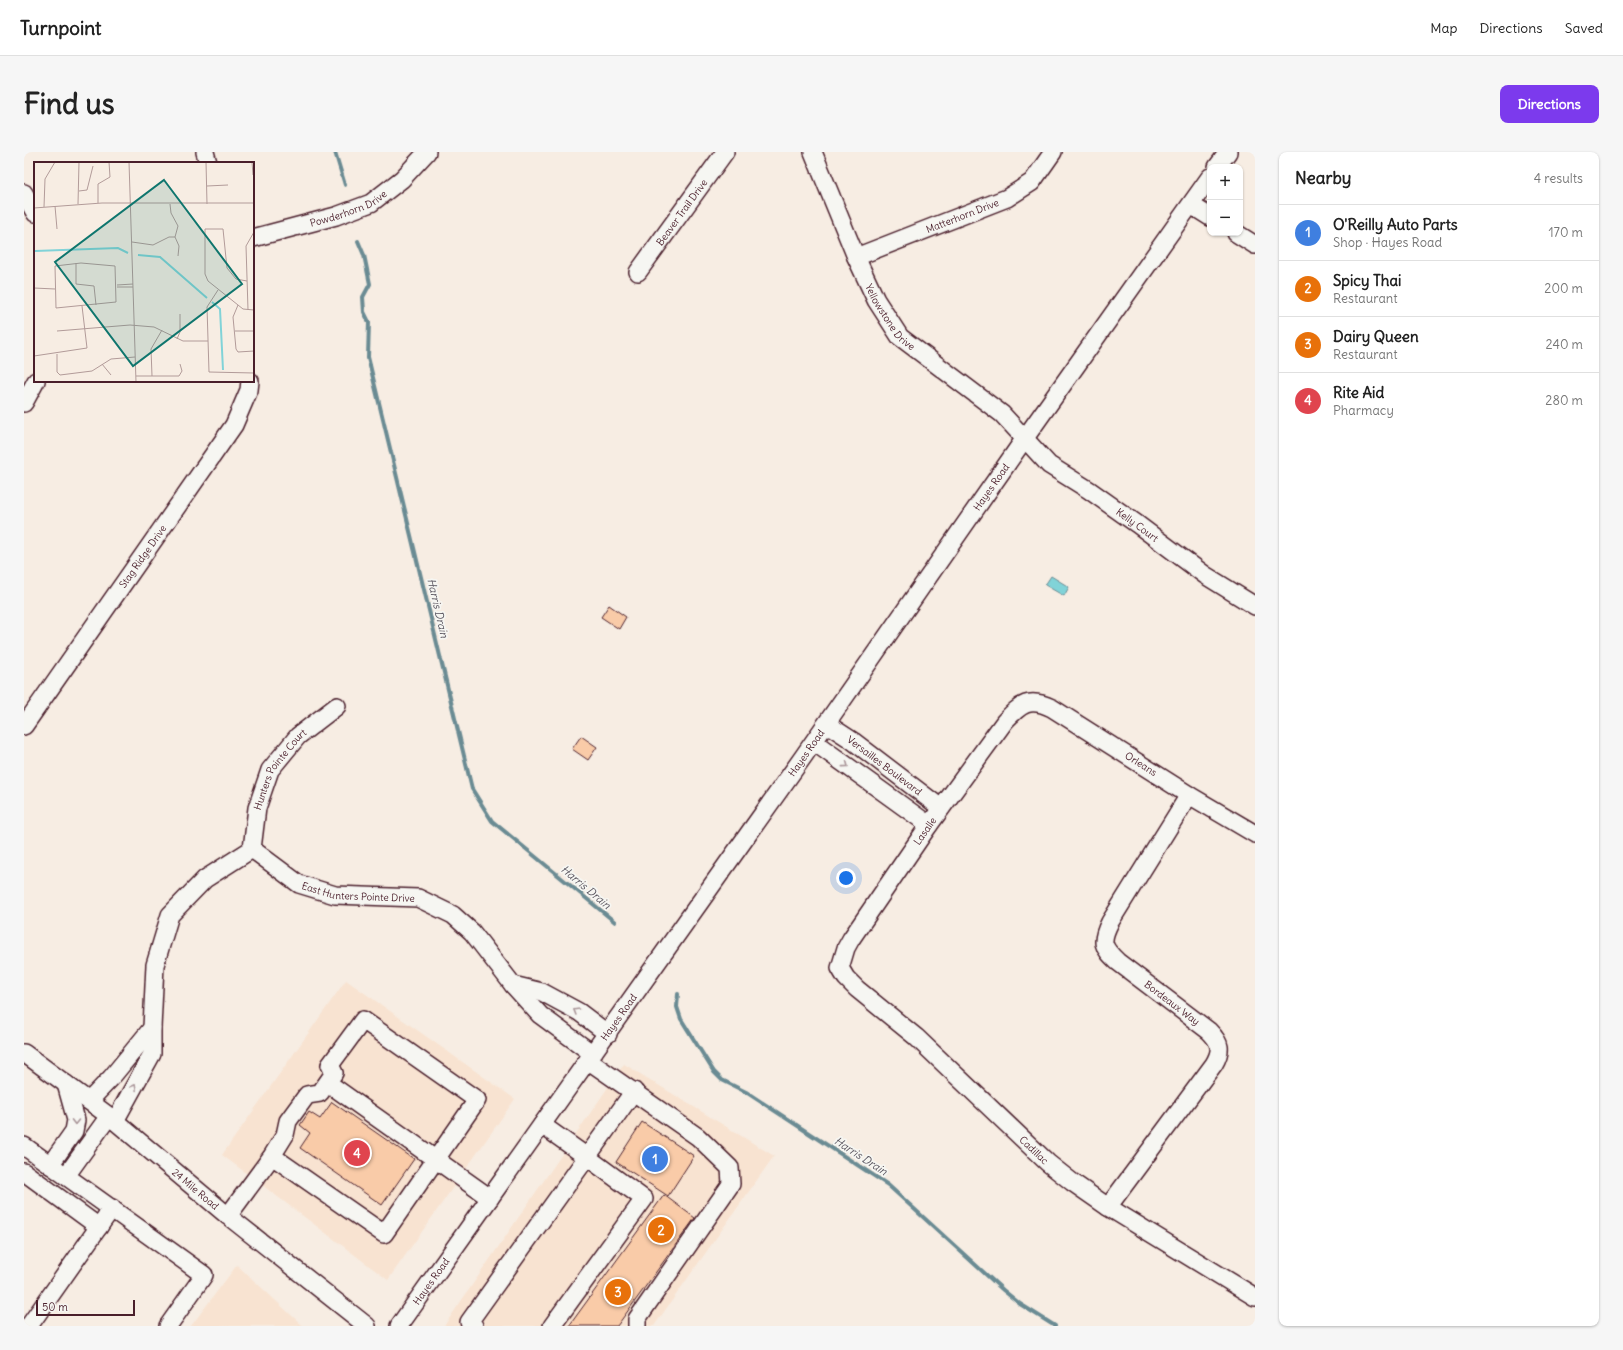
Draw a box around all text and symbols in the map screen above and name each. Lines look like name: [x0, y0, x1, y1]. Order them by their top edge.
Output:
text: Turnpoint: [20, 16, 101, 40]
text: Map: [1430, 19, 1457, 37]
text: Directions: [1479, 19, 1543, 37]
text: Saved: [1565, 19, 1603, 37]
button: Directions: [1500, 85, 1599, 123]
text: Find us: [24, 86, 115, 122]
inset map: [34, 162, 254, 382]
map controls: [1207, 164, 1243, 236]
button: +: [1207, 164, 1243, 200]
text: Nearby: [1295, 167, 1351, 189]
text: 4 results: [1534, 170, 1583, 187]
street label: Beaver Trail Drive: [653, 176, 710, 248]
street label: Powderhorn Drive: [308, 187, 389, 229]
street label: Matterhorn Drive: [924, 195, 1001, 236]
button: −: [1207, 200, 1243, 236]
text: O'Reilly Auto Parts: [1333, 215, 1458, 234]
text: 1: [1305, 224, 1311, 241]
text: 170 m: [1548, 224, 1583, 241]
text: Shop · Hayes Road: [1333, 234, 1442, 251]
text: Spicy Thai: [1333, 271, 1401, 290]
text: 2: [1304, 280, 1312, 297]
text: 200 m: [1544, 280, 1583, 297]
street label: Yellowstone Drive: [863, 281, 918, 353]
text: Restaurant: [1333, 290, 1398, 307]
text: Dairy Queen: [1333, 327, 1419, 346]
text: 3: [1304, 336, 1312, 353]
text: 240 m: [1546, 336, 1583, 353]
text: Restaurant: [1333, 346, 1398, 363]
text: Rite Aid: [1333, 383, 1384, 402]
text: 4: [1304, 392, 1312, 409]
text: 280 m: [1545, 392, 1583, 409]
text: Pharmacy: [1333, 402, 1394, 419]
street label: Hayes Road: [970, 461, 1012, 513]
street label: Kelly Court: [1114, 505, 1162, 545]
street label: Stag Ridge Drive: [116, 522, 169, 590]
water label: Harris Drain: [424, 577, 452, 640]
street label: Hunters Pointe Court: [250, 725, 309, 811]
street label: Hayes Road: [785, 727, 827, 779]
street label: Versailles Boulevard: [845, 733, 925, 798]
street label: Orleans: [1123, 749, 1160, 779]
one-way arrow: [841, 760, 848, 767]
street label: Lasalle: [911, 814, 939, 848]
water label: Harris Drain: [558, 862, 614, 912]
your location: [836, 868, 856, 888]
street label: East Hunters Pointe Drive: [300, 879, 415, 904]
street label: Bordeaux Way: [1142, 978, 1202, 1028]
street label: Hayes Road: [597, 991, 640, 1043]
one-way arrow: [573, 1009, 580, 1016]
one-way arrow: [129, 1084, 137, 1091]
one-way arrow: [71, 1119, 79, 1125]
street label: Cadillac: [1017, 1133, 1052, 1167]
water label: Harris Drain: [832, 1134, 891, 1179]
pin: 4: [344, 1138, 370, 1168]
pin: 1: [642, 1144, 668, 1174]
street label: 24 Mile Road: [170, 1165, 222, 1212]
pin: 2: [648, 1215, 674, 1245]
street label: Hayes Road: [410, 1255, 452, 1307]
pin: 3: [605, 1277, 631, 1307]
scale bar: [36, 1298, 135, 1317]
text: 50 m: [42, 1300, 68, 1314]

